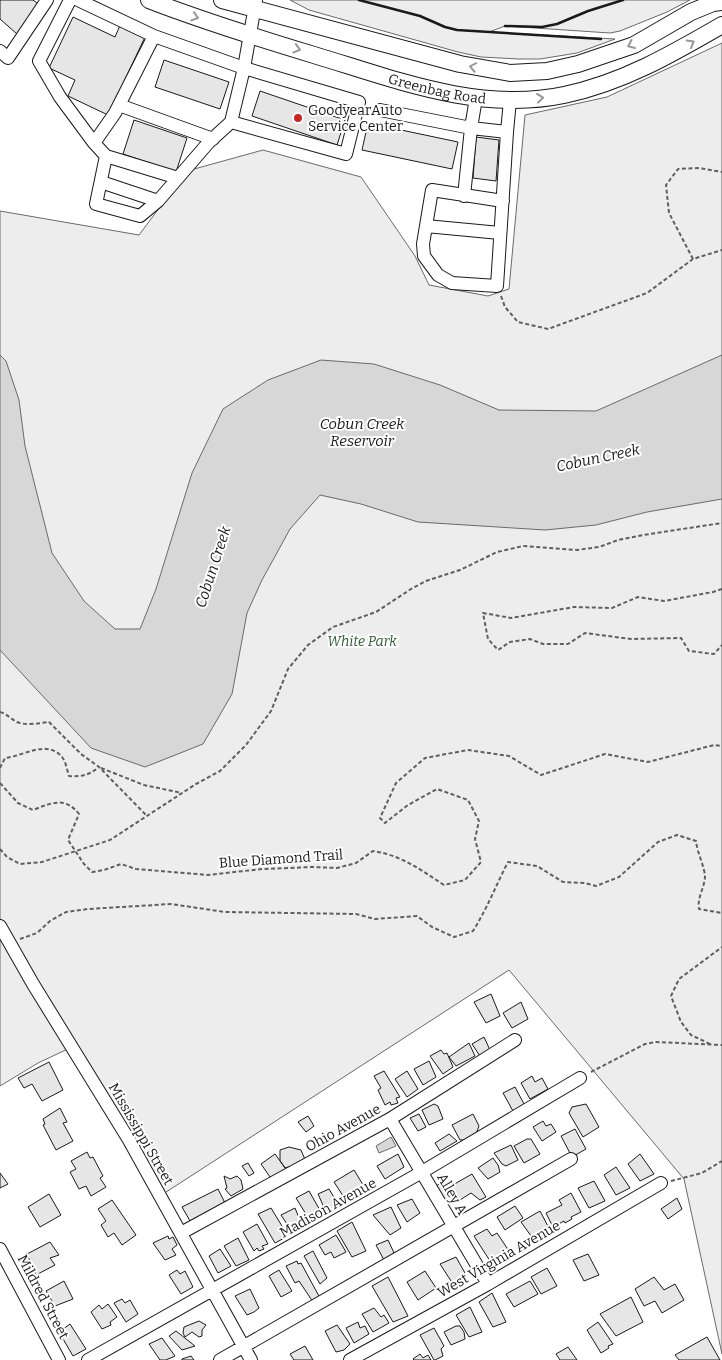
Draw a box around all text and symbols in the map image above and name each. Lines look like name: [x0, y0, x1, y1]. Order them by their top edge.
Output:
one-way arrow: [190, 12, 198, 22]
one-way arrow: [627, 39, 636, 50]
one-way arrow: [686, 39, 695, 49]
one-way arrow: [292, 44, 300, 54]
one-way arrow: [469, 62, 478, 73]
street label: Greenbag Road: [386, 70, 487, 107]
one-way arrow: [536, 93, 544, 104]
place label: GoodyearAuto Service Center: [308, 102, 403, 135]
marker: GoodyearAuto Service Center: [292, 112, 304, 124]
water label: Cobun Creek Reservoir: [320, 415, 405, 450]
water label: Cobun Creek: [555, 440, 642, 476]
water label: Cobun Creek: [191, 523, 235, 610]
park label: White Park: [327, 633, 397, 650]
street label: Blue Diamond Trail: [218, 846, 344, 872]
street label: Mississippi Street: [105, 1080, 177, 1188]
street label: Ohio Avenue: [302, 1100, 384, 1156]
street label: Alley A: [433, 1170, 471, 1218]
street label: Madison Avenue: [277, 1174, 379, 1242]
street label: West Virginia Avenue: [435, 1217, 563, 1301]
street label: Mildred Street: [14, 1252, 72, 1342]

